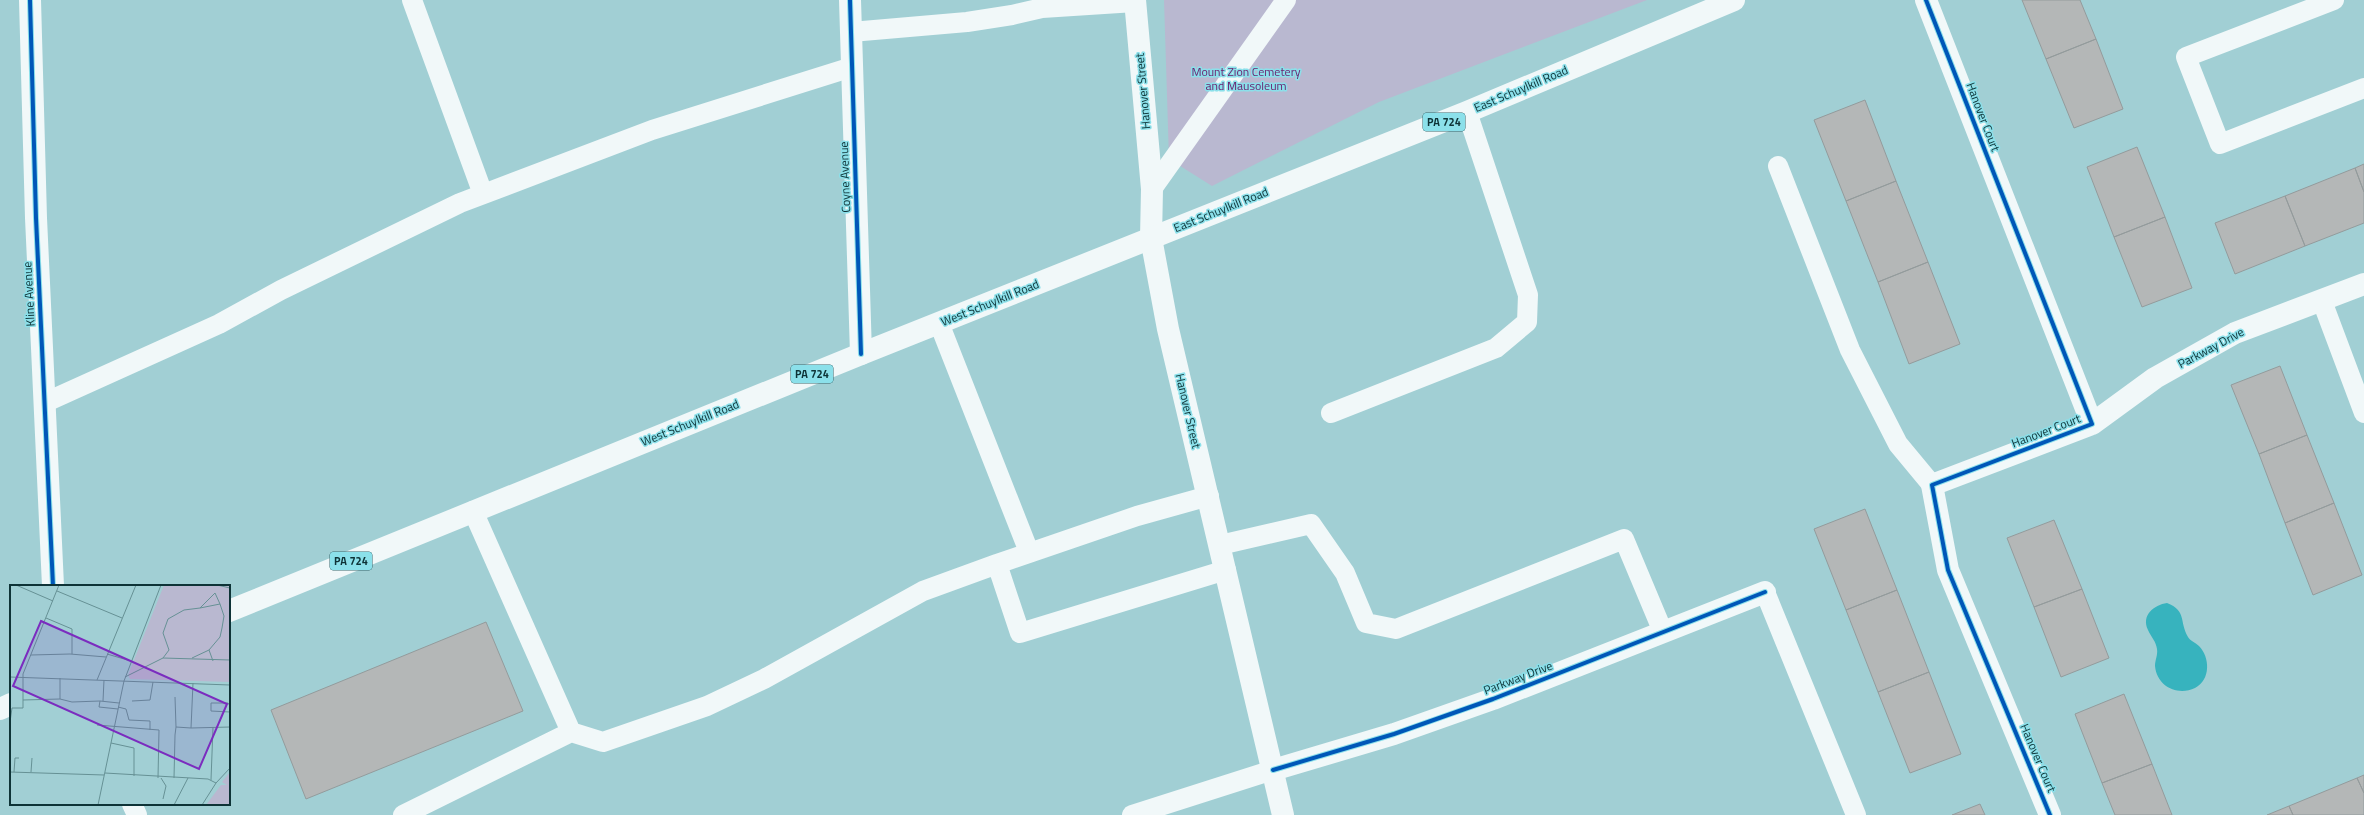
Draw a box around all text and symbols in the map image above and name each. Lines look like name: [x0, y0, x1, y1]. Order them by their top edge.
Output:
street label: Hanover Street: [1130, 51, 1155, 130]
street label: East Schuylkill Road: [1471, 60, 1571, 117]
park label: Mount Zion Cemetery and Mausoleum: [1191, 62, 1301, 95]
street label: Hanover Court: [1962, 79, 2006, 155]
road number: PA 724: [1423, 113, 1465, 131]
street label: Coyne Avenue: [834, 141, 855, 213]
street label: East Schuylkill Road: [1171, 182, 1271, 237]
street label: Kline Avenue: [17, 261, 40, 327]
street label: West Schuylkill Road: [938, 274, 1042, 331]
street label: Parkway Drive: [2174, 322, 2247, 373]
road number: PA 724: [791, 365, 833, 383]
street label: Hanover Street: [1171, 372, 1206, 451]
street label: West Schuylkill Road: [638, 394, 742, 451]
street label: Hanover Court: [2008, 408, 2084, 452]
road number: PA 724: [330, 552, 372, 570]
inset map: [10, 585, 230, 805]
street label: Parkway Drive: [1480, 656, 1555, 699]
street label: Hanover Court: [2015, 721, 2062, 796]

